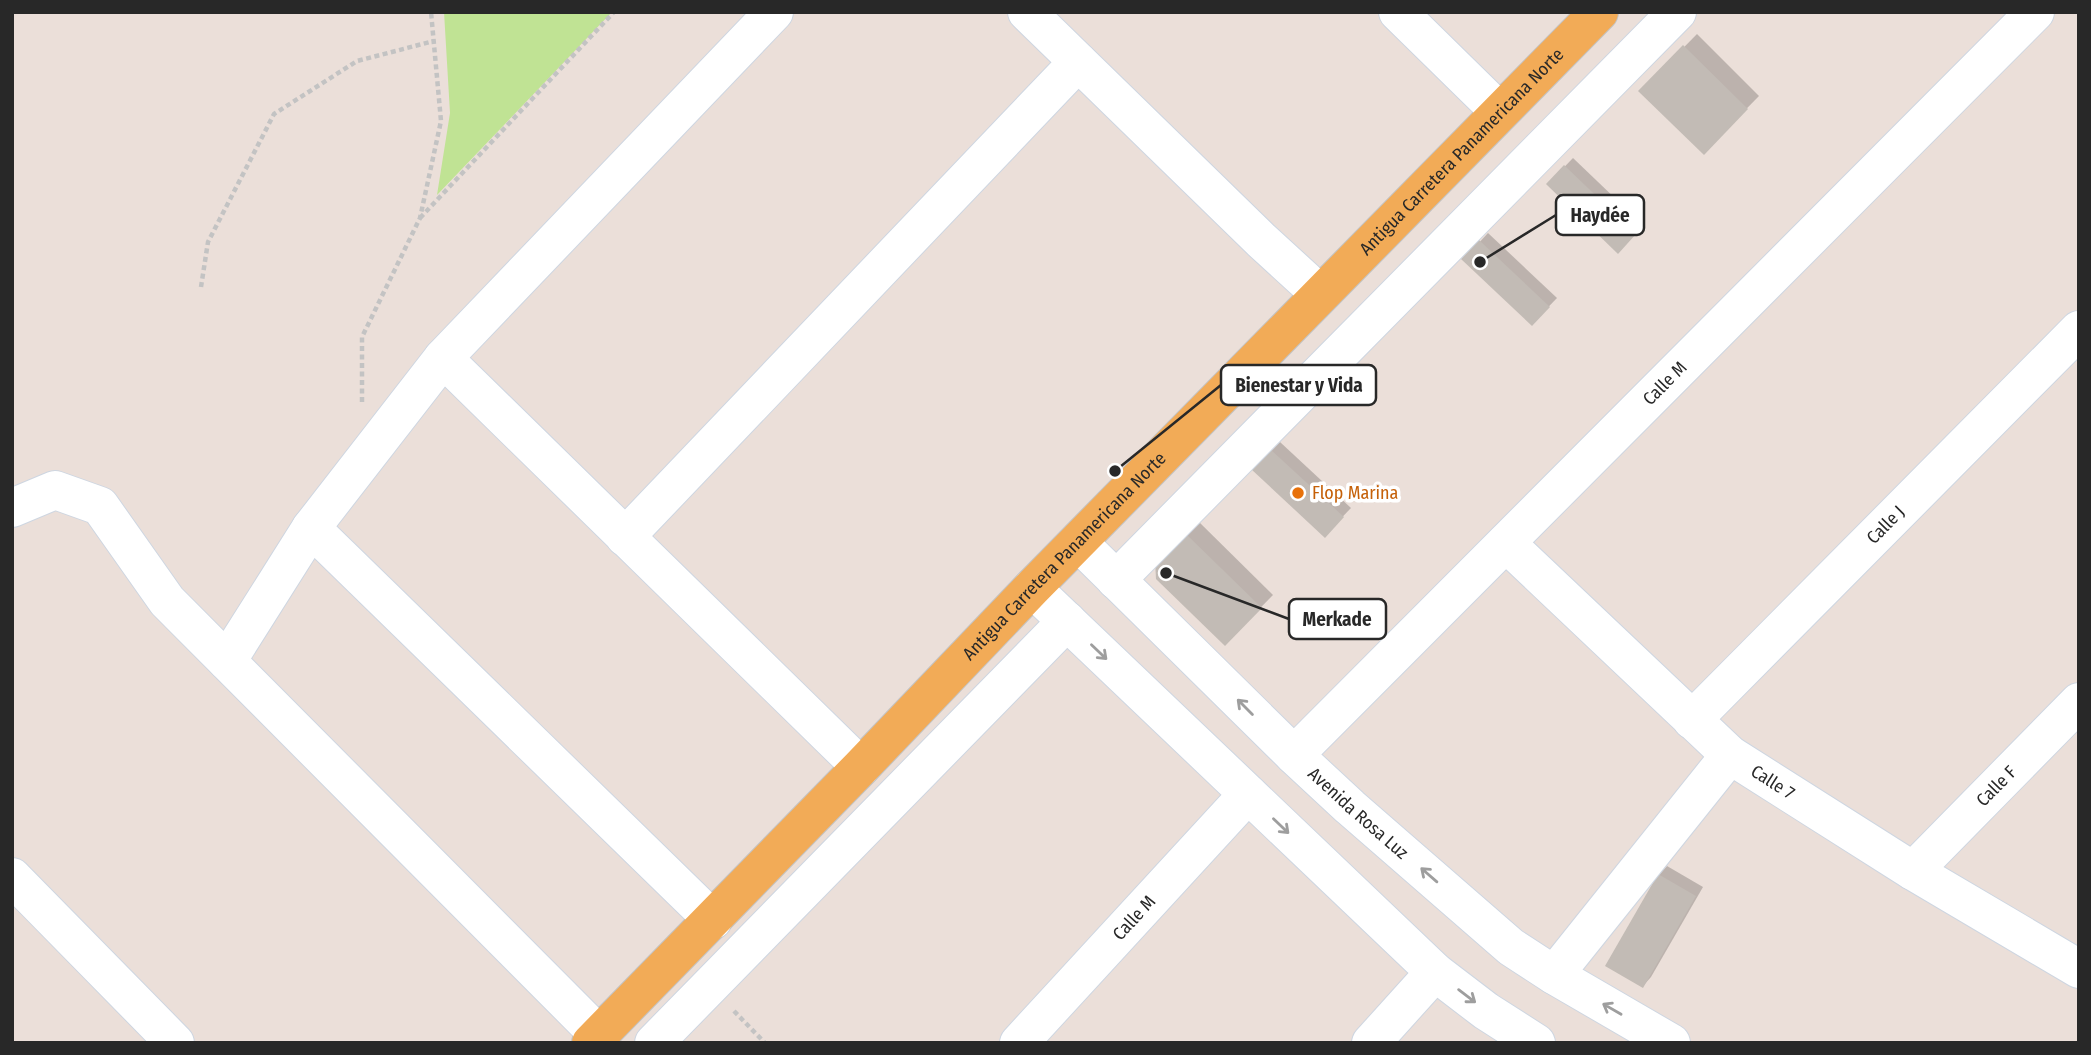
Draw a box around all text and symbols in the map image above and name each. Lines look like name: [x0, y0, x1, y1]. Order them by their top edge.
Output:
street label: Antigua Carretera Panamericana Norte: [1355, 43, 1568, 260]
callout: Haydée: [1556, 195, 1644, 235]
text: Haydée: [1570, 204, 1630, 227]
street label: Calle M: [1638, 357, 1691, 410]
callout: Bienestar y Vida: [1221, 365, 1376, 405]
text: Bienestar y Vida: [1235, 374, 1363, 397]
street label: Antigua Carretera Panamericana Norte: [958, 448, 1171, 665]
place label: Flop Marina: [1312, 482, 1399, 504]
marker: Flop Marina: [1290, 485, 1306, 501]
street label: Calle J: [1862, 501, 1909, 549]
callout: Merkade: [1289, 599, 1386, 639]
text: Merkade: [1302, 608, 1372, 631]
one-way arrow: [1090, 643, 1107, 660]
one-way arrow: [1237, 699, 1254, 716]
street label: Calle 7: [1747, 760, 1799, 804]
street label: Calle F: [1972, 761, 2021, 811]
street label: Avenida Rosa Luz: [1303, 763, 1413, 864]
one-way arrow: [1272, 817, 1289, 834]
one-way arrow: [1420, 867, 1438, 883]
street label: Calle M: [1108, 891, 1160, 945]
one-way arrow: [1457, 989, 1475, 1004]
one-way arrow: [1603, 1001, 1623, 1015]

